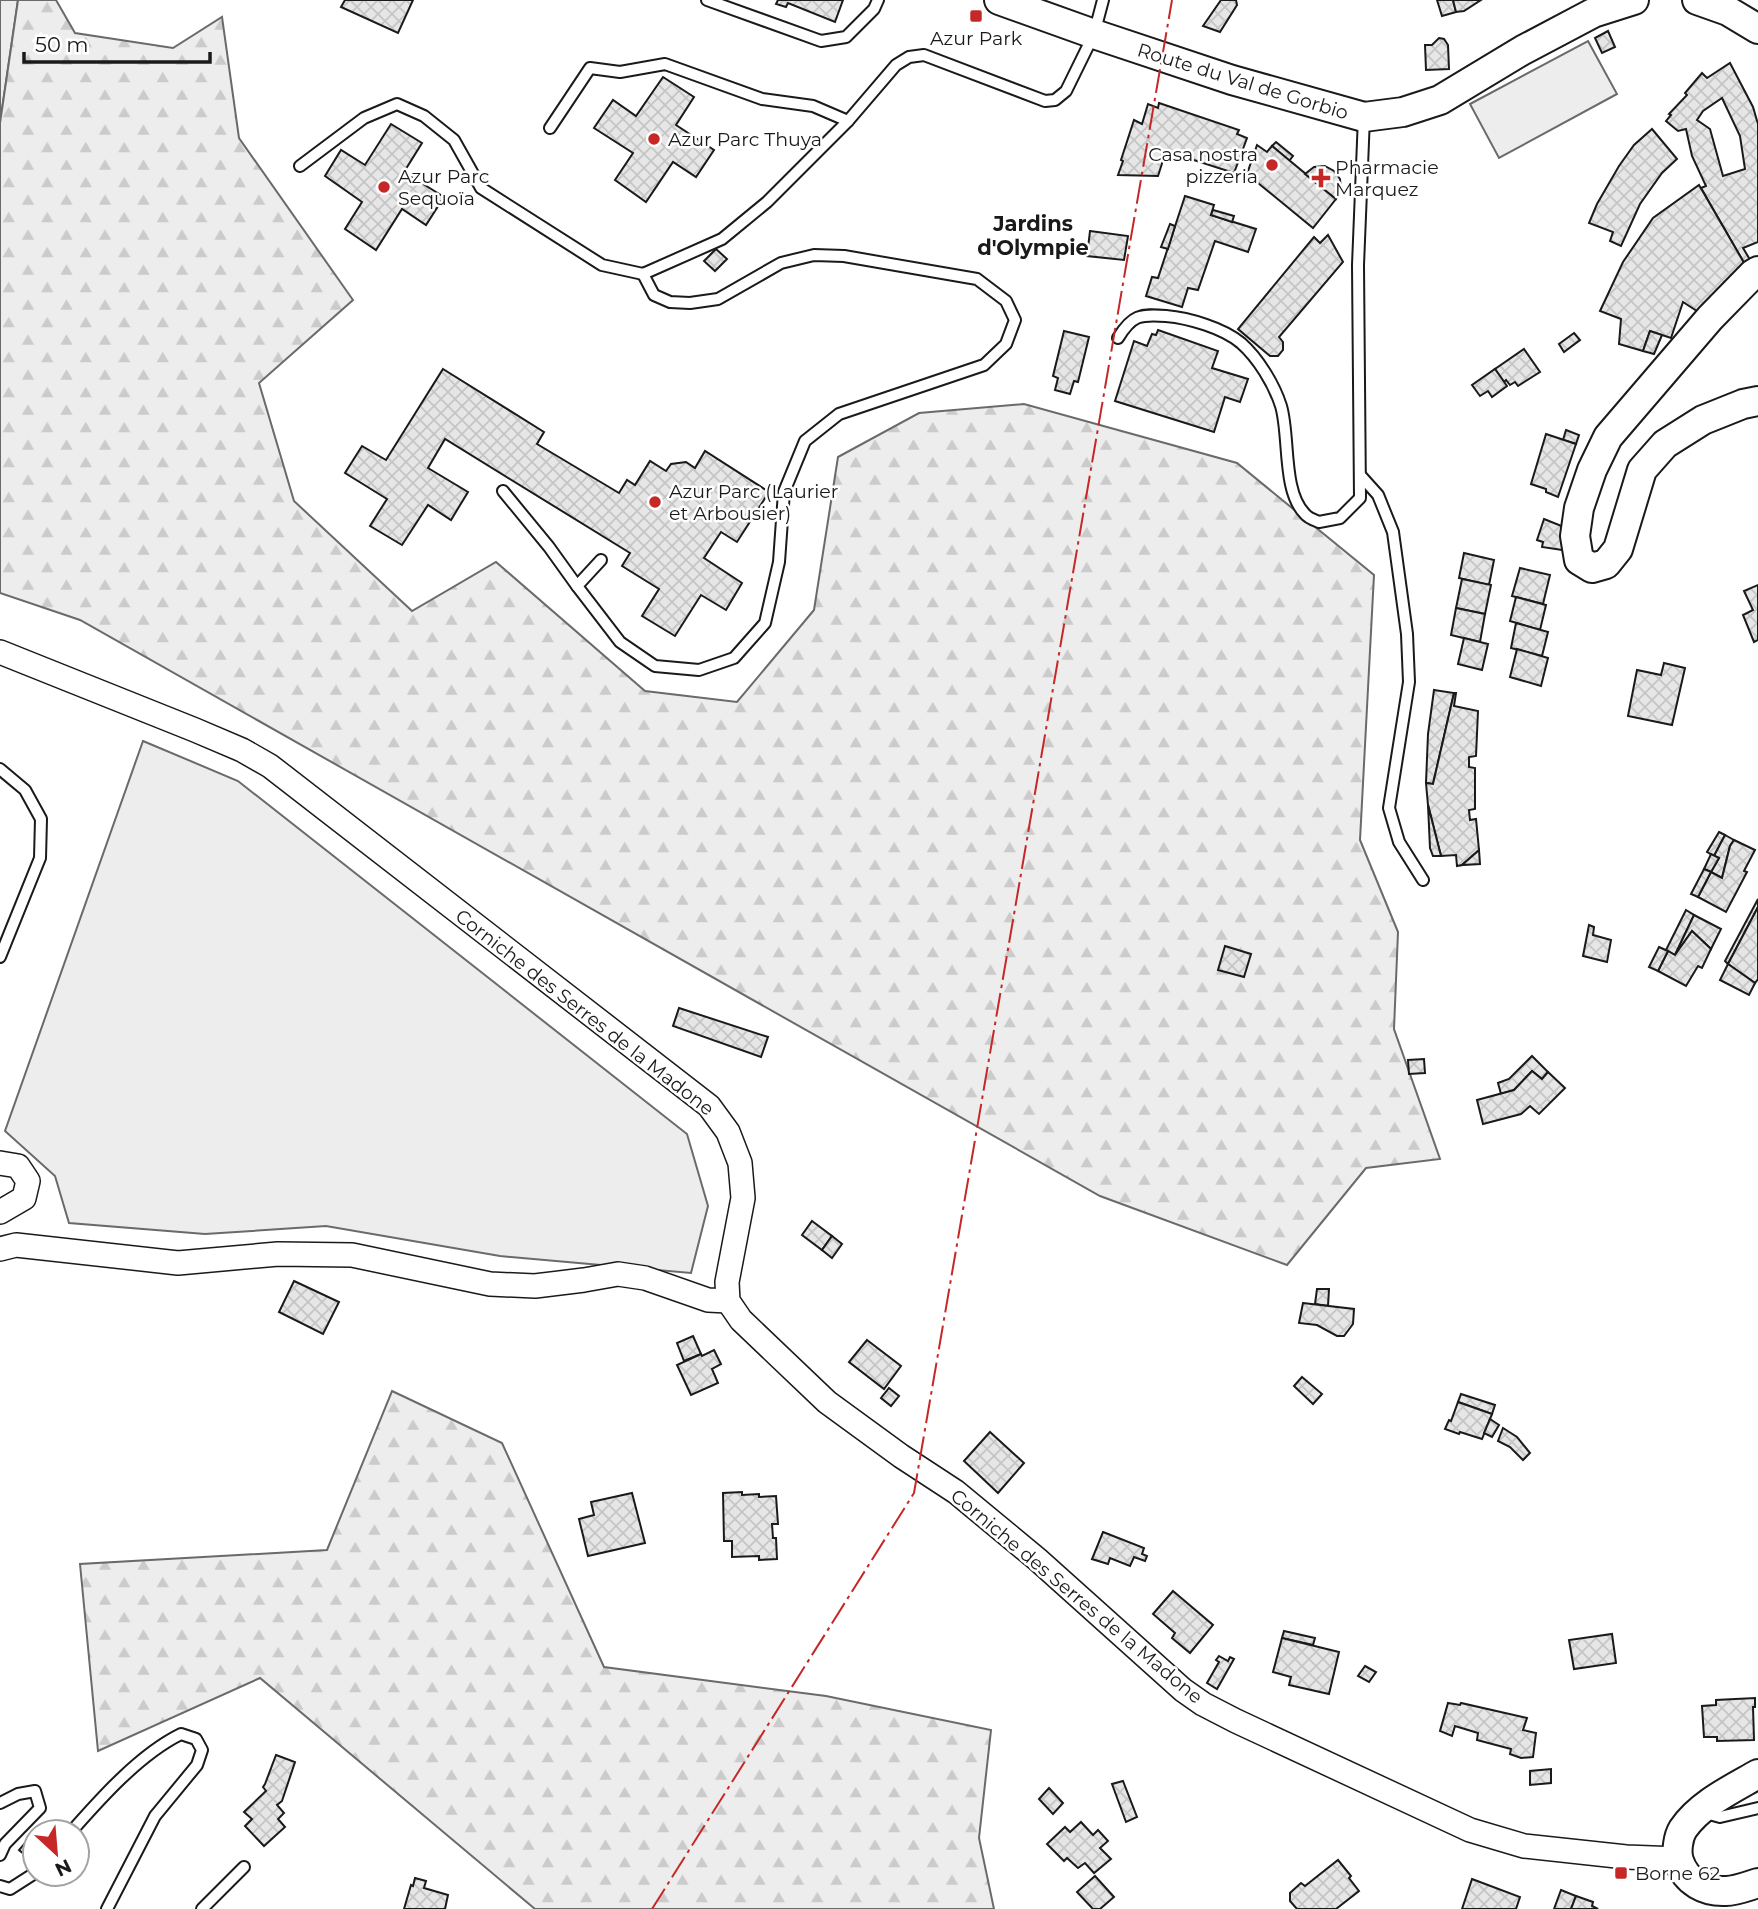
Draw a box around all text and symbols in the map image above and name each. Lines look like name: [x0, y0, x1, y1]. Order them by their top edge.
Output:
marker: Azur Park: [968, 8, 984, 24]
scale bar: [24, 21, 210, 65]
place label: Azur Park: [930, 27, 1023, 50]
text: 50 m: [35, 32, 89, 57]
street label: Route du Val de Gorbio: [1134, 38, 1351, 125]
place label: Azur Parc Thuya: [668, 128, 822, 151]
marker: Azur Parc Thuya: [646, 131, 662, 147]
place label: Casa nostra pizzeria: [1148, 143, 1258, 188]
place label: Pharmacie Marquez: [1335, 156, 1439, 201]
marker: Casa nostra pizzeria: [1264, 157, 1280, 173]
place label: Azur Parc Sequoïa: [398, 165, 489, 210]
marker: Pharmacie Marquez: [1313, 170, 1329, 186]
marker: Azur Parc Sequoïa: [376, 179, 392, 195]
district label: Jardins d'Olympie: [977, 211, 1089, 260]
place label: Azur Parc (Laurier et Arbousier): [669, 480, 838, 525]
marker: Azur Parc (Laurier et Arbousier): [647, 494, 663, 510]
street label: Corniche des Serres de la Madone: [451, 904, 719, 1120]
street label: Corniche des Serres de la Madone: [946, 1484, 1207, 1709]
north arrow: [21, 1818, 91, 1888]
text: N: [51, 1854, 75, 1882]
place label: Borne 62: [1635, 1862, 1721, 1885]
marker: Borne 62: [1613, 1865, 1629, 1881]

